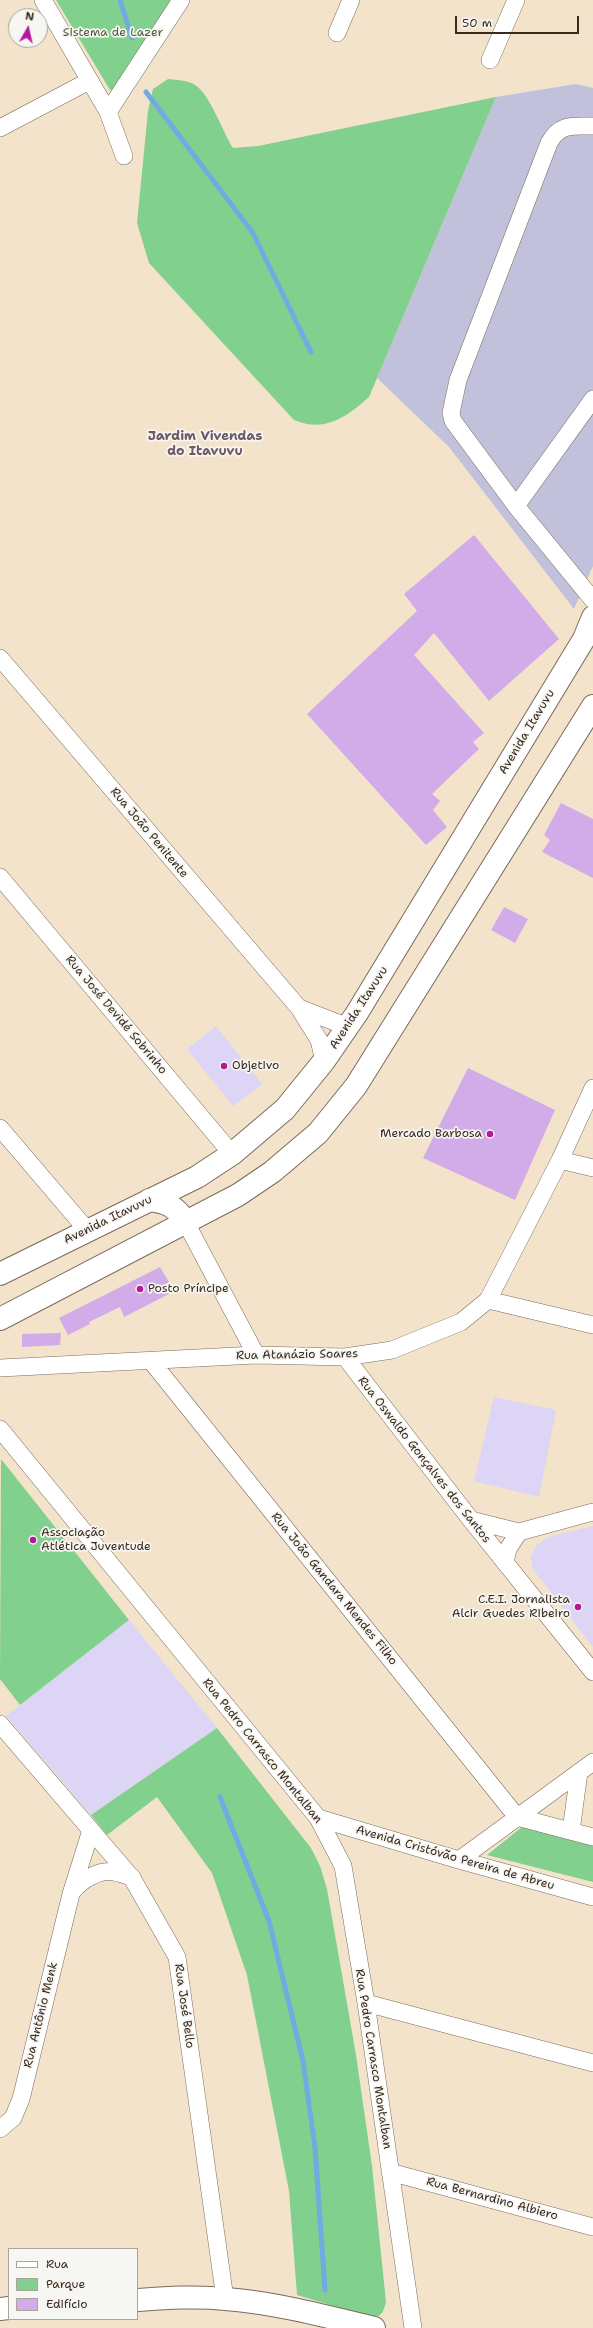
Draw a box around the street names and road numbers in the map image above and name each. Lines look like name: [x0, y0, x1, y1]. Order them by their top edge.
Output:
street label: Avenida Itavuvu: [496, 687, 558, 777]
street label: Rua João Penitente: [107, 785, 191, 881]
street label: Rua José Devidé Sobrinho: [62, 953, 170, 1077]
street label: Avenida Itavuvu: [327, 964, 391, 1052]
street label: Avenida Itavuvu: [62, 1192, 154, 1248]
street label: Rua Atanázio Soares: [236, 1347, 358, 1363]
street label: Rua Oswaldo Gonçalves dos Santos: [354, 1374, 494, 1546]
street label: Rua João Gandara Mendes Filho: [268, 1510, 400, 1668]
street label: Rua Pedro Carrasco Montalban: [199, 1676, 325, 1826]
street label: Avenida Cristóvão Pereira de Abreu: [354, 1823, 556, 1893]
street label: Rua Antônio Menk: [21, 1961, 61, 2069]
street label: Rua José Bello: [171, 1963, 197, 2049]
street label: Rua Pedro Carrasco Montalban: [352, 1968, 394, 2150]
street label: Rua Bernardino Albiero: [425, 2174, 559, 2224]

